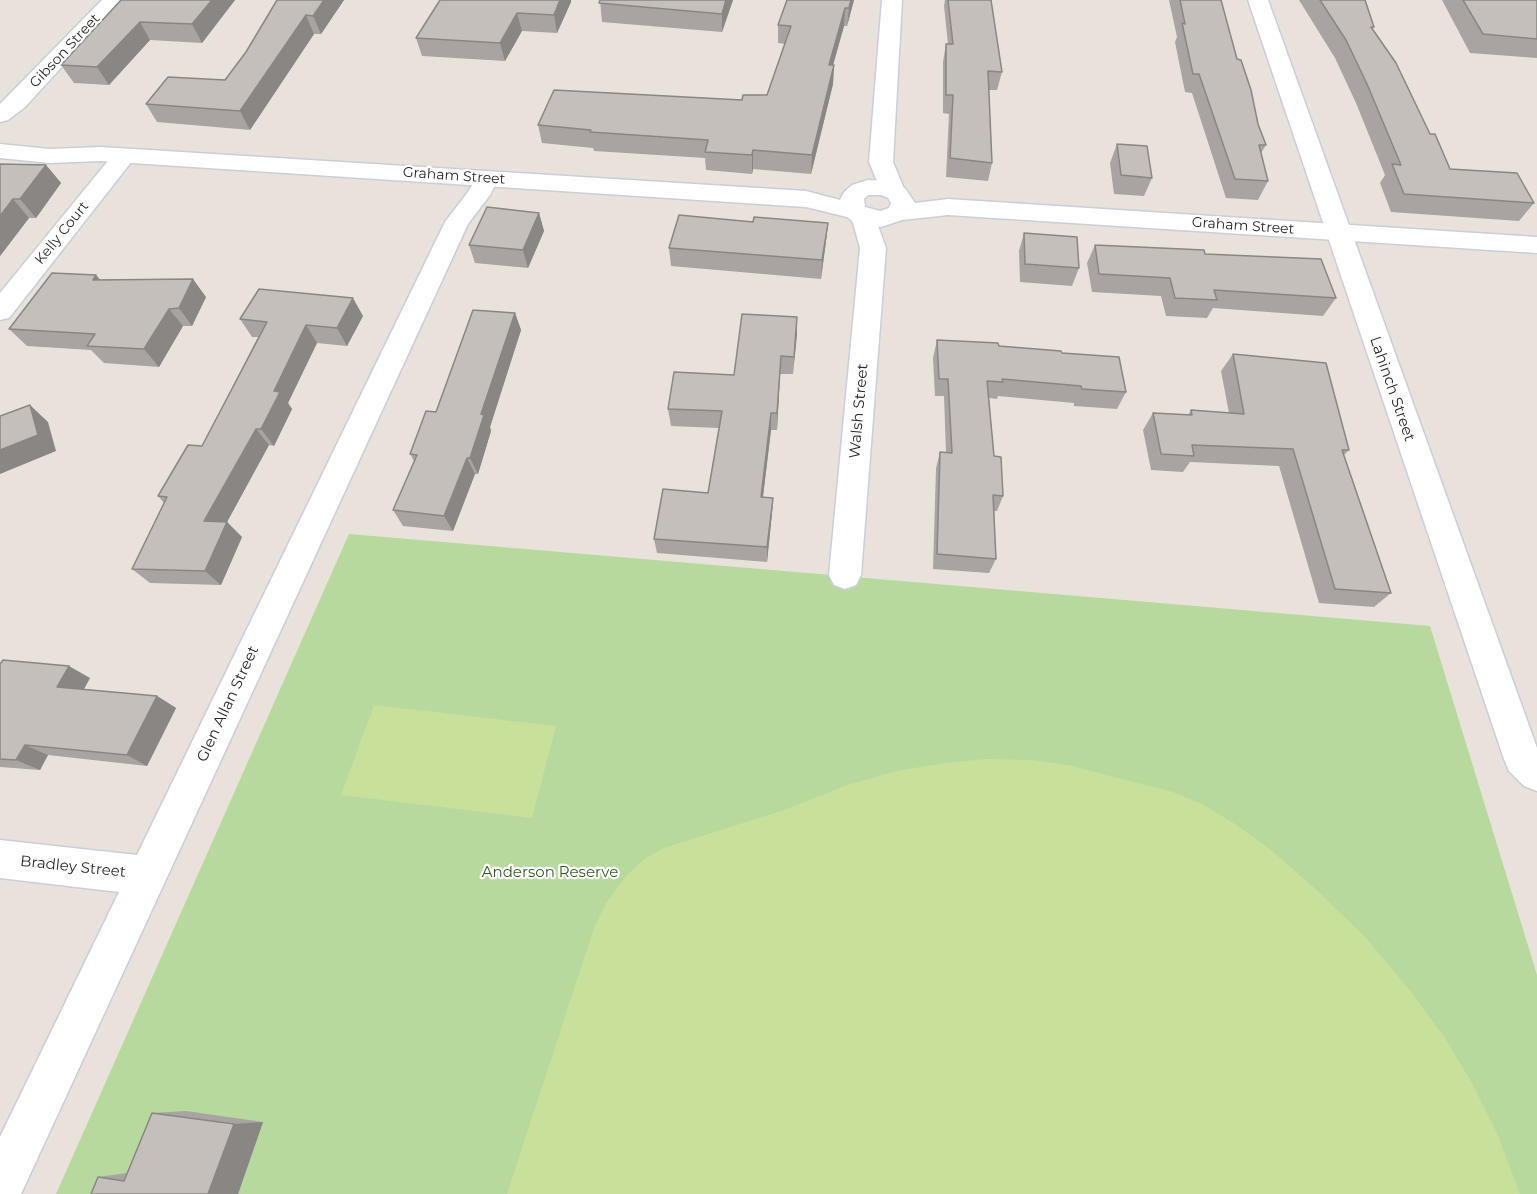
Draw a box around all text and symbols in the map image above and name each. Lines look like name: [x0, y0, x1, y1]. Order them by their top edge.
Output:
street label: Gibson Street: [26, 10, 104, 92]
street label: Graham Street: [402, 164, 506, 188]
street label: Kelly Court: [32, 198, 92, 268]
street label: Graham Street: [1191, 214, 1295, 238]
street label: Lahinch Street: [1366, 334, 1418, 444]
street label: Walsh Street: [846, 363, 872, 459]
street label: Glen Allan Street: [193, 643, 263, 765]
street label: Bradley Street: [19, 853, 127, 881]
park label: Anderson Reserve: [482, 864, 618, 882]

